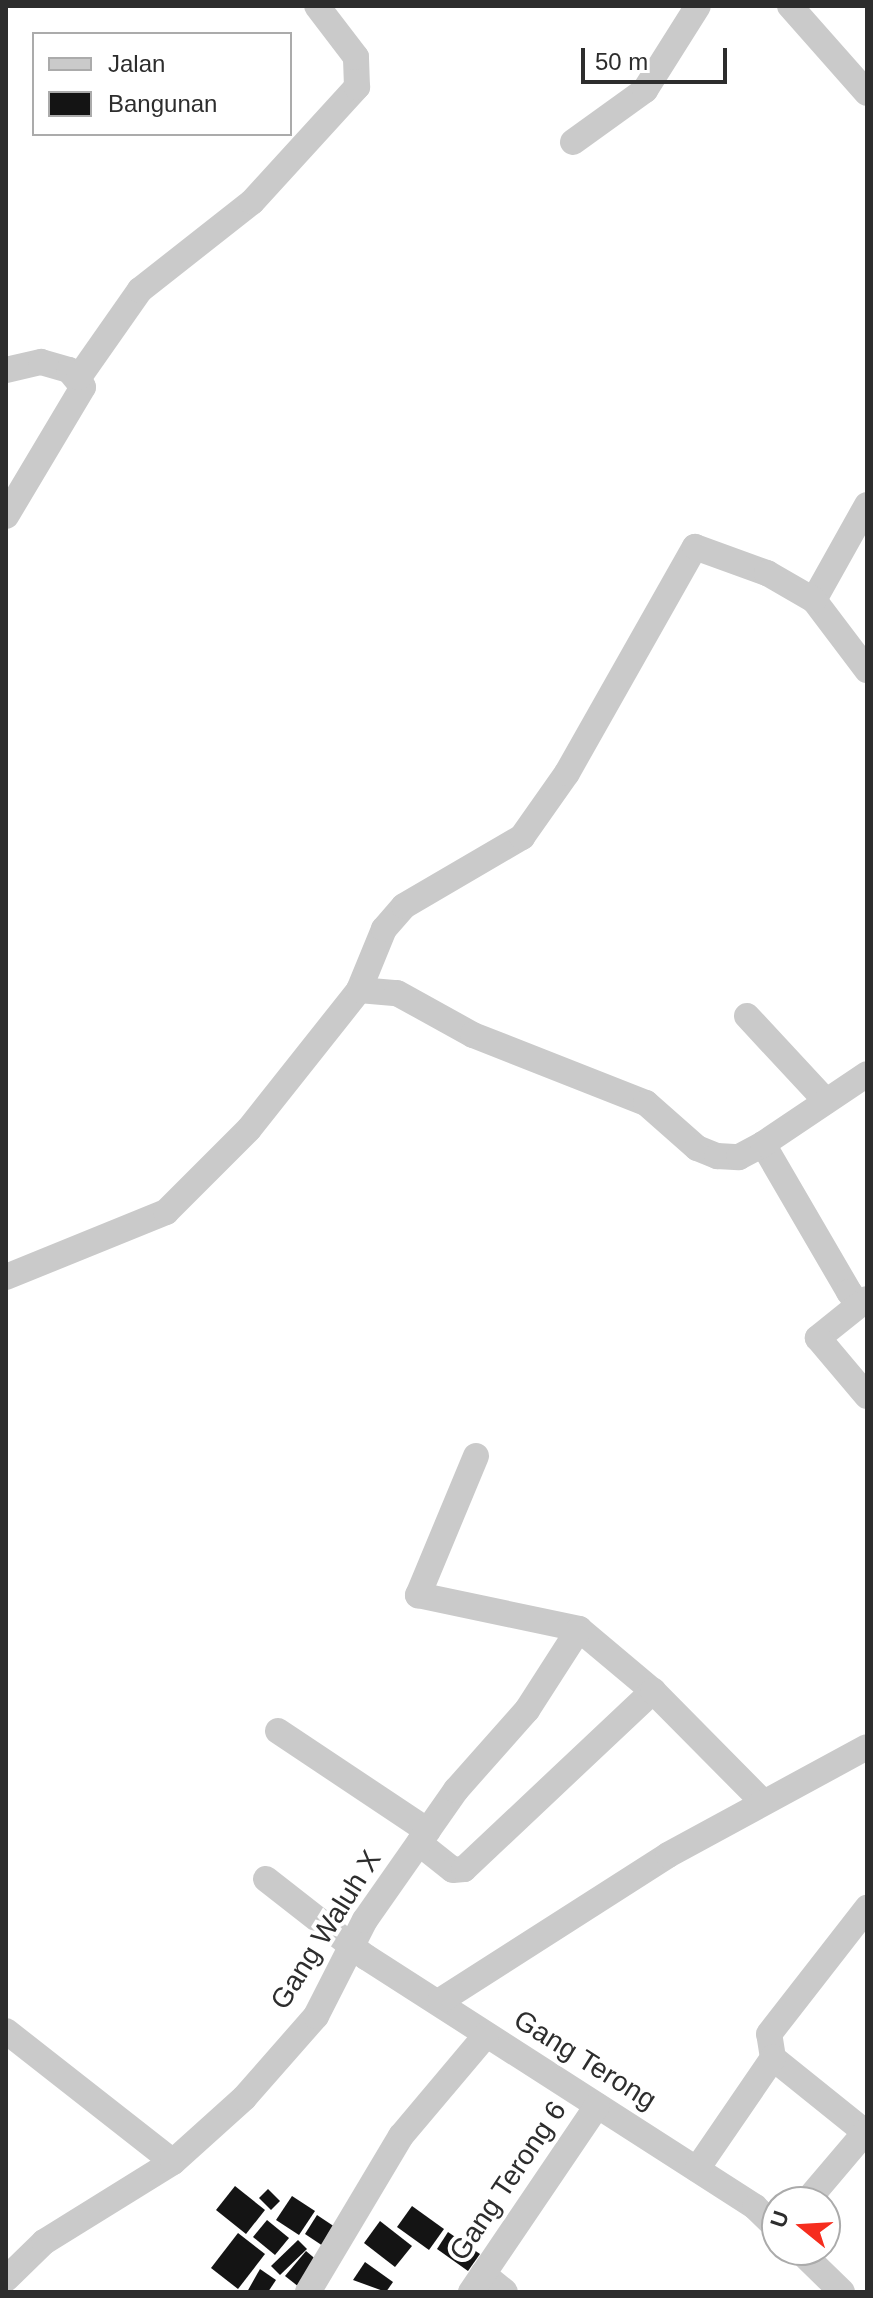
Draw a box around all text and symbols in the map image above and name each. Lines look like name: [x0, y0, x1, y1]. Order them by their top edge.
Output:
legend: [32, 32, 292, 136]
scale bar: [585, 32, 731, 82]
text: 50 m: [595, 48, 648, 75]
text: Jalan: [108, 50, 165, 77]
text: Bangunan: [108, 90, 217, 117]
street label: Gang Waluh X: [264, 1844, 388, 2016]
street label: Gang Terong: [507, 2003, 663, 2117]
street label: Gang Terong 6: [442, 2095, 574, 2267]
north arrow: [761, 2186, 841, 2266]
text: U: [765, 2208, 794, 2230]

